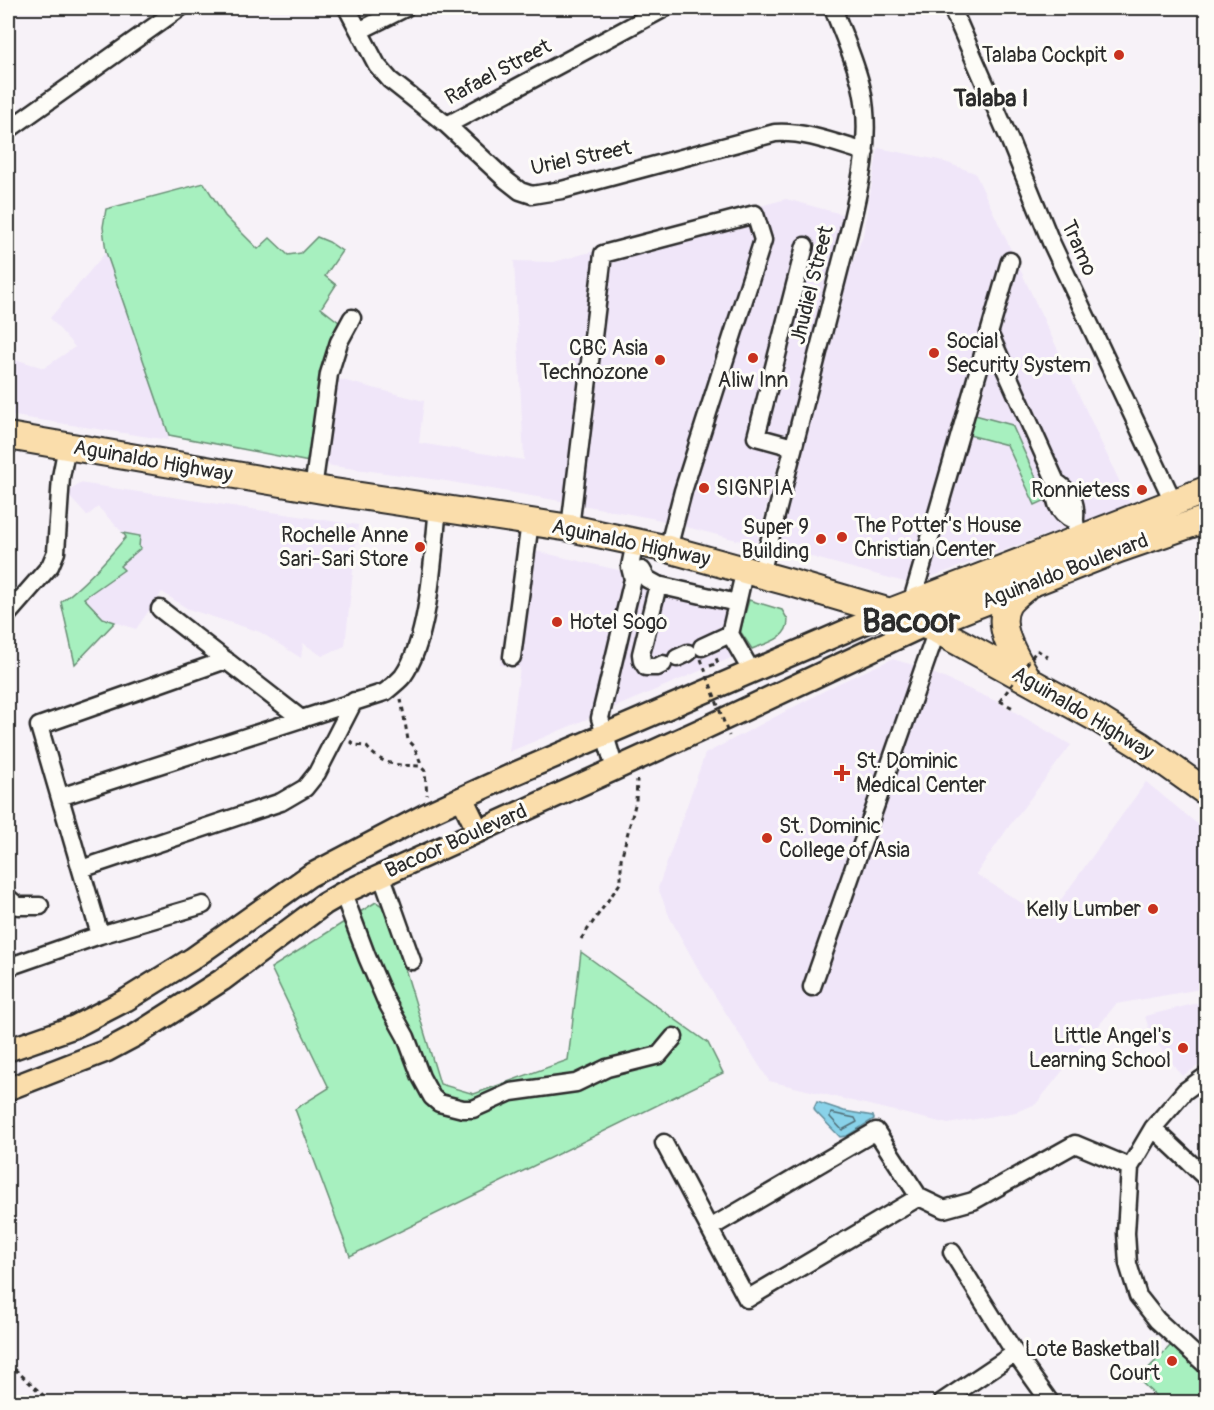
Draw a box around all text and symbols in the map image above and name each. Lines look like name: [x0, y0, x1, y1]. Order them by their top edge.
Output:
street label: Rafael Street: [440, 33, 556, 111]
place label: Talaba Cockpit: [982, 42, 1108, 69]
marker: Talaba Cockpit: [1112, 48, 1126, 62]
district label: Talaba I: [953, 84, 1028, 113]
street label: Uriel Street: [528, 134, 634, 182]
street label: Tramo: [1055, 216, 1103, 280]
street label: Jhudiel Street: [784, 222, 840, 347]
place label: Social Security System: [946, 328, 1091, 379]
place label: CBC Asia Technozone: [539, 335, 649, 386]
marker: Social Security System: [927, 346, 941, 360]
marker: Aliw Inn: [746, 351, 760, 365]
marker: CBC Asia Technozone: [653, 353, 667, 367]
place label: Aliw Inn: [718, 367, 788, 394]
street label: Aguinaldo Highway: [71, 434, 235, 488]
place label: SIGNPIA: [716, 475, 793, 502]
place label: Ronnietess: [1031, 477, 1131, 504]
marker: SIGNPIA: [697, 481, 711, 495]
marker: Ronnietess: [1135, 483, 1149, 497]
place label: The Potter's House Christian Center: [854, 512, 1022, 563]
street label: Aguinaldo Highway: [549, 513, 713, 573]
place label: Super 9 Building: [742, 514, 809, 565]
place label: Rochelle Anne Sari-Sari Store: [279, 522, 409, 573]
street label: Aguinaldo Boulevard: [978, 527, 1152, 615]
marker: The Potter's House Christian Center: [835, 530, 849, 544]
marker: Super 9 Building: [814, 532, 828, 546]
marker: Rochelle Anne Sari-Sari Store: [413, 540, 427, 554]
district label: Bacoor: [862, 601, 960, 642]
place label: Hotel Sogo: [569, 609, 667, 636]
marker: Hotel Sogo: [550, 615, 564, 629]
street label: Aguinaldo Highway: [1007, 660, 1159, 766]
place label: St. Dominic Medical Center: [856, 748, 987, 799]
marker: St. Dominic Medical Center: [833, 764, 851, 782]
street label: Bacoor Boulevard: [381, 798, 531, 884]
place label: St. Dominic College of Asia: [779, 813, 910, 864]
marker: St. Dominic College of Asia: [760, 831, 774, 845]
place label: Kelly Lumber: [1026, 896, 1141, 923]
marker: Kelly Lumber: [1146, 902, 1160, 916]
place label: Little Angel's Learning School: [1029, 1023, 1172, 1074]
marker: Little Angel's Learning School: [1176, 1041, 1190, 1055]
place label: Lote Basketball Court: [1025, 1336, 1161, 1387]
marker: Lote Basketball Court: [1165, 1354, 1179, 1368]

